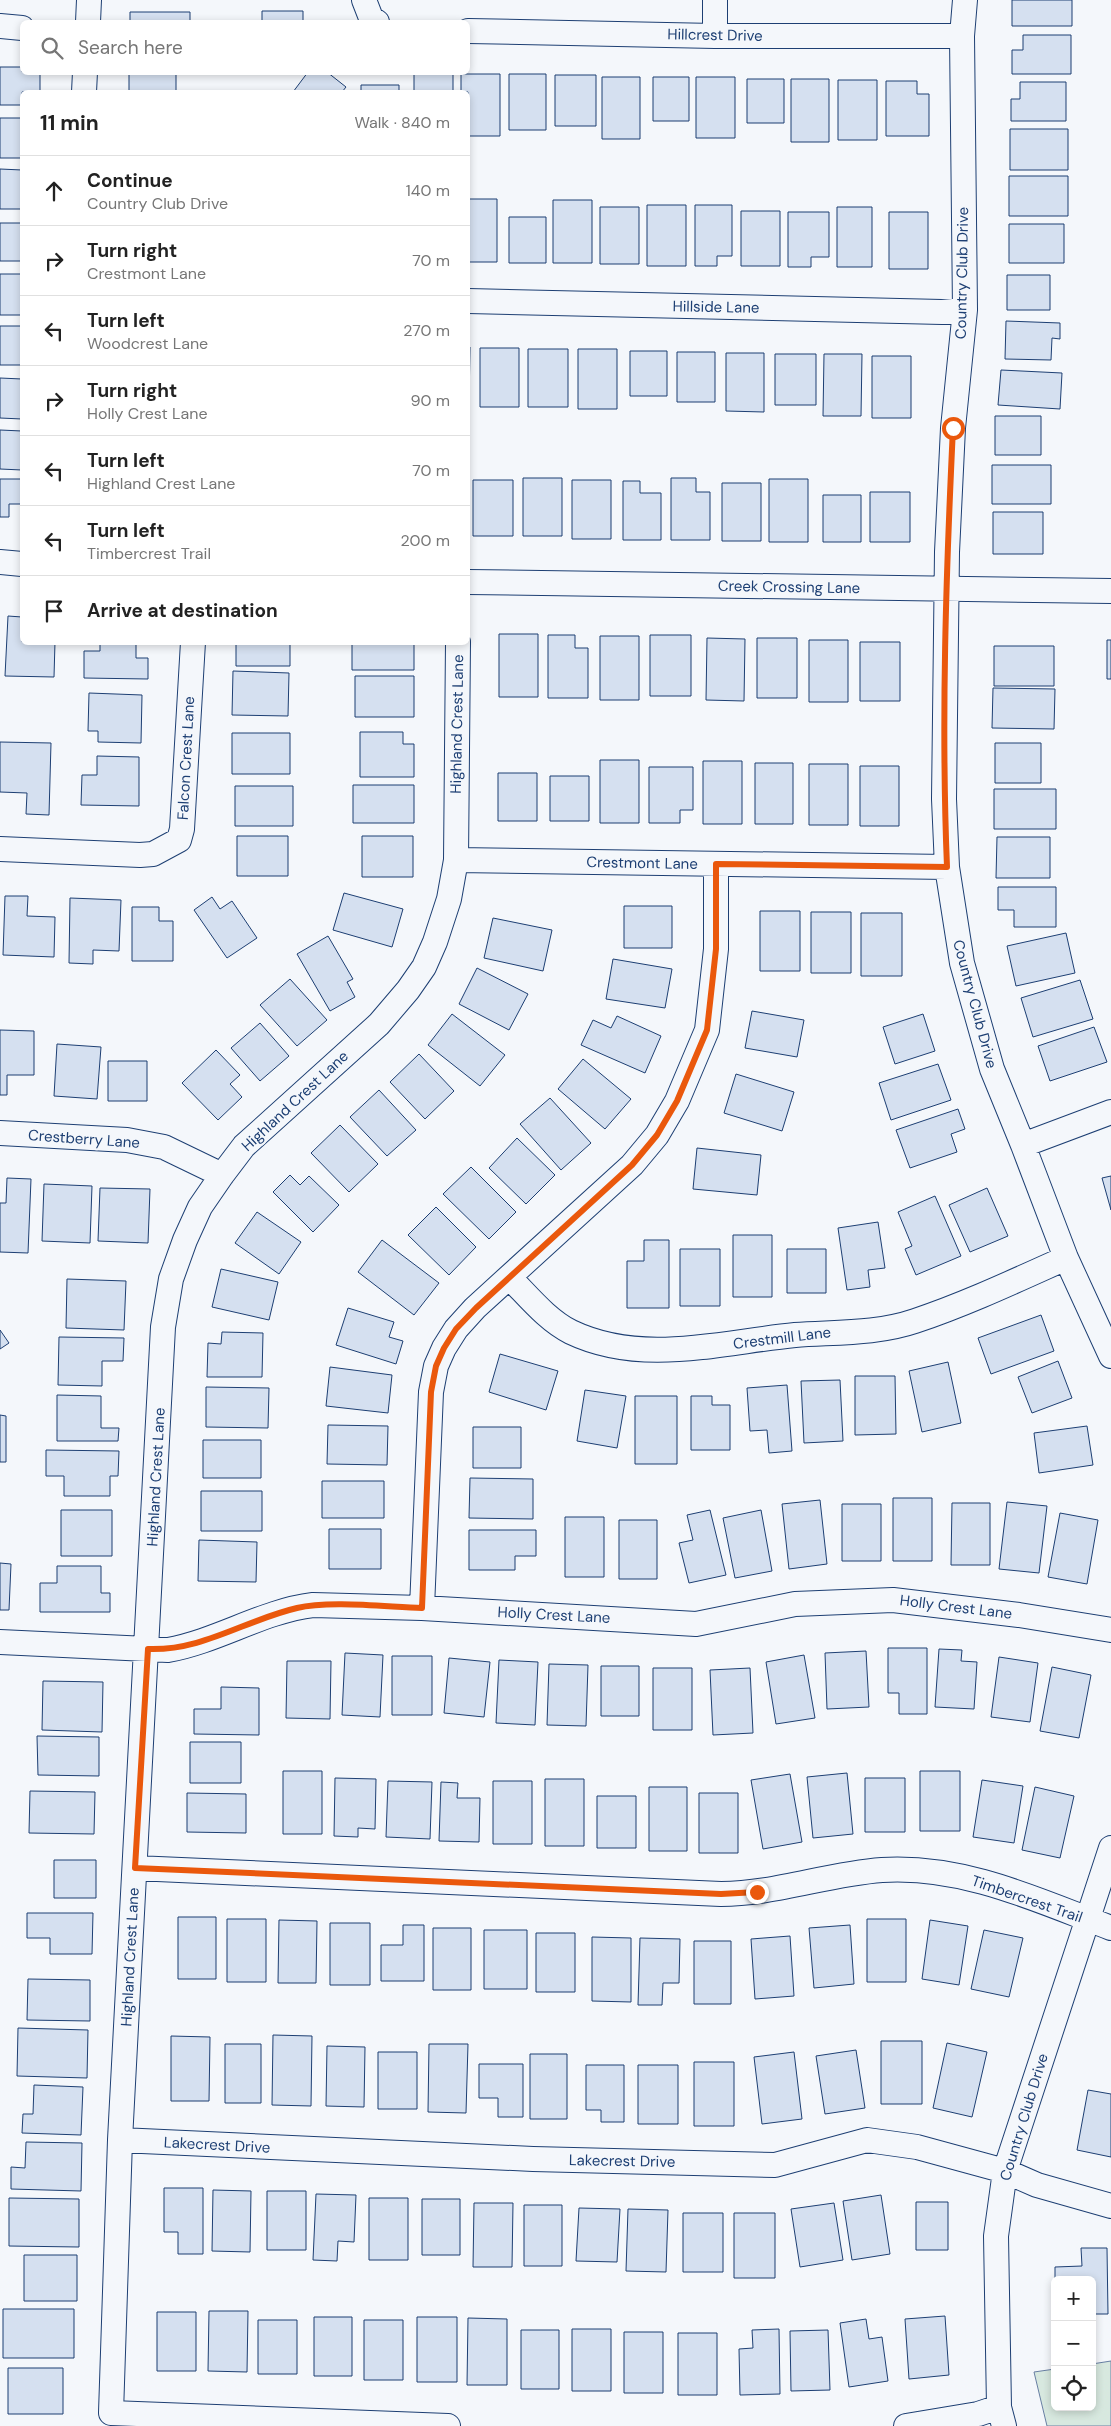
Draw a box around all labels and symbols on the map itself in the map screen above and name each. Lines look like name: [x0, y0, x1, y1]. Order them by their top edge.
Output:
street label: Hillcrest Drive: [667, 24, 763, 46]
street label: Country Club Drive: [951, 207, 973, 339]
street label: Hillside Lane: [672, 296, 760, 318]
route start: [942, 417, 965, 440]
street label: Creek Crossing Lane: [718, 576, 860, 598]
street label: Highland Crest Lane: [446, 654, 468, 794]
street label: Falcon Crest Lane: [173, 696, 199, 820]
street label: Crestmont Lane: [586, 852, 698, 874]
street label: Country Club Drive: [948, 938, 1002, 1070]
street label: Highland Crest Lane: [237, 1046, 353, 1156]
street label: Crestberry Lane: [27, 1125, 141, 1153]
street label: Crestmill Lane: [732, 1322, 832, 1354]
street label: Highland Crest Lane: [142, 1407, 170, 1547]
street label: Holly Crest Lane: [899, 1590, 1013, 1624]
street label: Holly Crest Lane: [497, 1602, 611, 1628]
street label: Timbercrest Trail: [969, 1871, 1085, 1927]
route end: [746, 1881, 769, 1904]
street label: Highland Crest Lane: [116, 1887, 144, 2027]
street label: Country Club Drive: [995, 2051, 1053, 2183]
street label: Lakecrest Drive: [163, 2132, 271, 2158]
street label: Lakecrest Drive: [569, 2150, 675, 2172]

